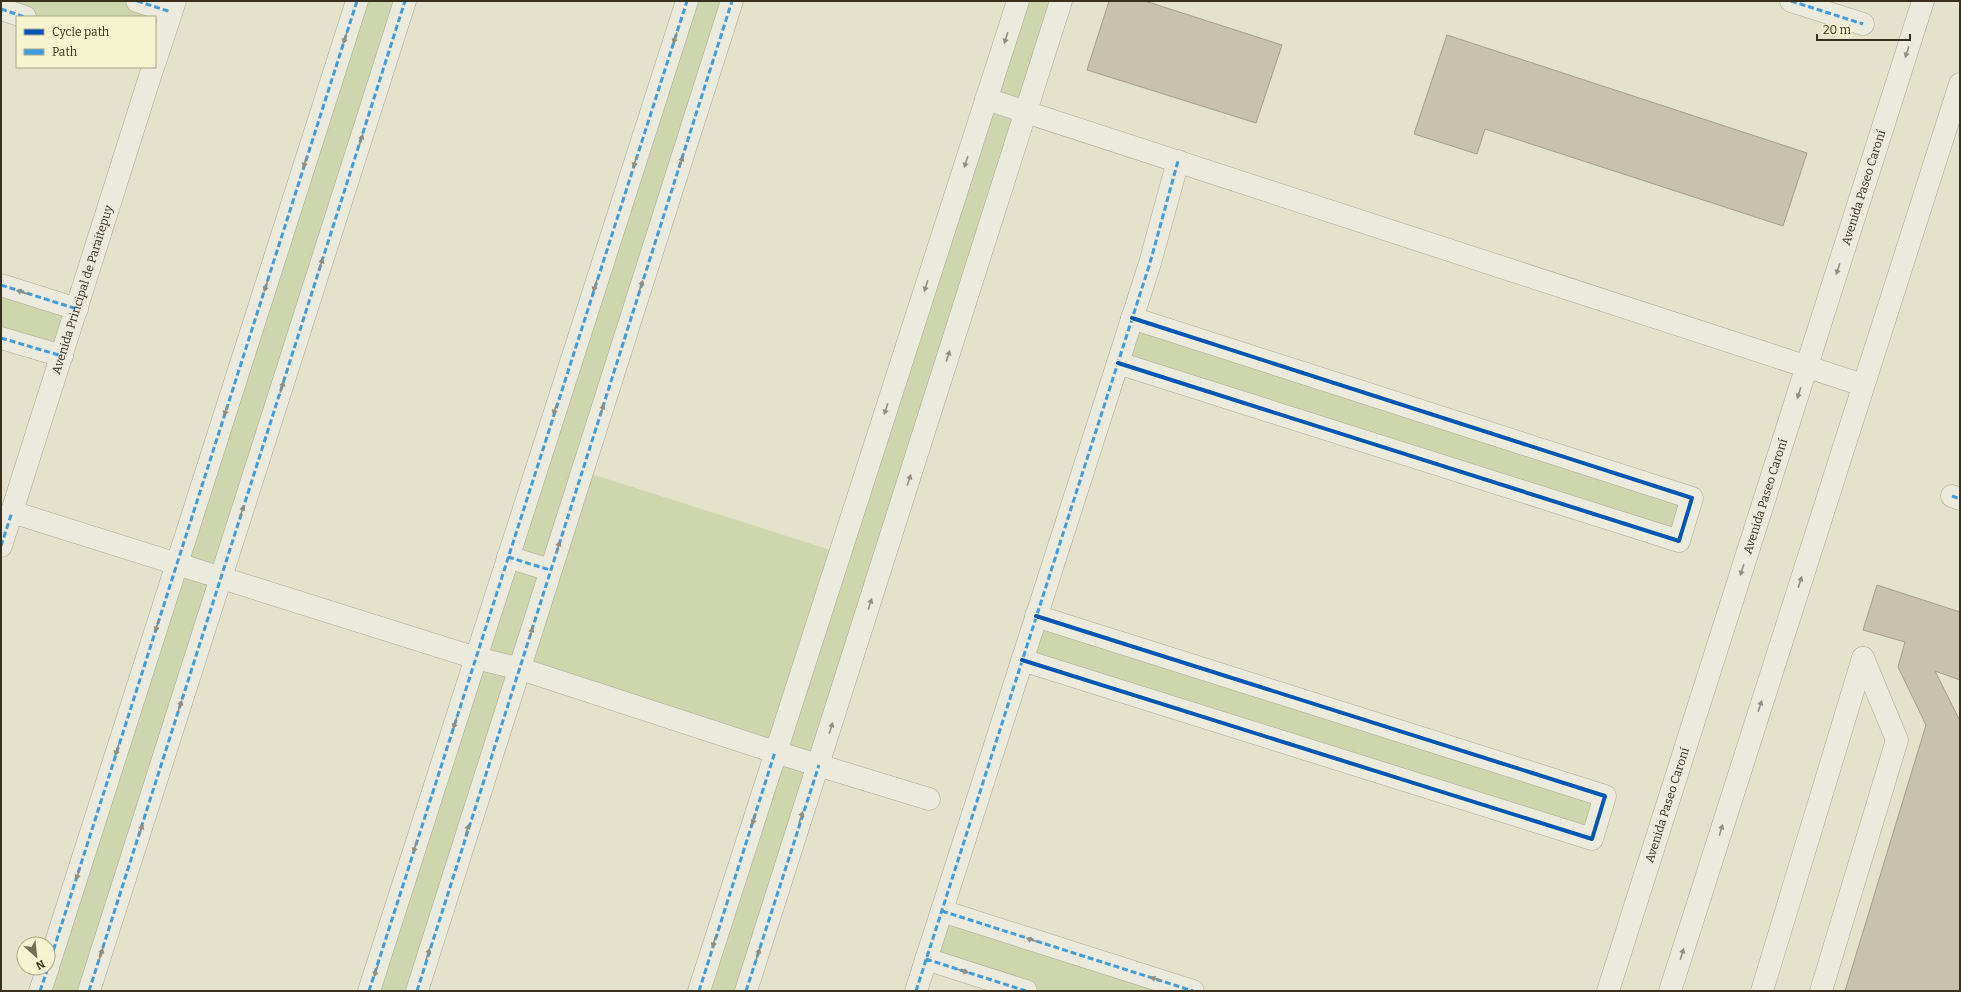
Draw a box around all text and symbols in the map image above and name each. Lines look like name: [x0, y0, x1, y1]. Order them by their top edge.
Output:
legend: [16, 16, 156, 68]
scale bar: [1817, 16, 1910, 42]
text: 20 m: [1823, 23, 1852, 37]
text: Cycle path: [52, 25, 110, 39]
one-way arrow: [342, 32, 348, 44]
one-way arrow: [672, 32, 678, 44]
one-way arrow: [1003, 32, 1009, 44]
text: Path: [52, 45, 78, 59]
one-way arrow: [1904, 46, 1910, 58]
street label: Avenida Paseo Caroní: [1839, 128, 1889, 247]
one-way arrow: [358, 133, 364, 145]
one-way arrow: [302, 156, 308, 168]
one-way arrow: [632, 156, 638, 168]
one-way arrow: [678, 156, 684, 168]
one-way arrow: [963, 156, 969, 168]
street label: Avenida Principal de Paraitepuy: [49, 203, 116, 376]
one-way arrow: [318, 257, 324, 269]
one-way arrow: [1835, 263, 1841, 275]
one-way arrow: [262, 280, 268, 292]
one-way arrow: [592, 280, 598, 292]
one-way arrow: [638, 280, 644, 292]
one-way arrow: [923, 280, 929, 292]
one-way arrow: [16, 289, 28, 295]
one-way arrow: [945, 350, 951, 362]
one-way arrow: [279, 381, 285, 393]
one-way arrow: [1795, 387, 1801, 399]
one-way arrow: [223, 404, 229, 416]
one-way arrow: [552, 404, 558, 416]
one-way arrow: [599, 404, 605, 416]
one-way arrow: [883, 404, 889, 416]
street label: Avenida Paseo Caroní: [1740, 437, 1790, 556]
one-way arrow: [906, 474, 912, 486]
one-way arrow: [239, 505, 245, 517]
one-way arrow: [555, 541, 561, 553]
one-way arrow: [1739, 564, 1745, 576]
one-way arrow: [1797, 576, 1803, 588]
one-way arrow: [867, 598, 873, 610]
one-way arrow: [154, 621, 160, 633]
one-way arrow: [528, 627, 534, 639]
one-way arrow: [177, 700, 183, 712]
one-way arrow: [1757, 700, 1763, 712]
one-way arrow: [452, 717, 458, 729]
one-way arrow: [828, 722, 834, 734]
one-way arrow: [114, 745, 120, 757]
street label: Avenida Paseo Caroní: [1642, 745, 1692, 864]
one-way arrow: [798, 810, 804, 822]
one-way arrow: [751, 813, 757, 825]
one-way arrow: [1718, 823, 1724, 835]
one-way arrow: [138, 824, 144, 836]
one-way arrow: [465, 824, 471, 836]
one-way arrow: [412, 841, 418, 853]
one-way arrow: [75, 868, 81, 880]
north arrow: [16, 936, 56, 976]
one-way arrow: [1026, 936, 1038, 942]
one-way arrow: [711, 937, 717, 949]
one-way arrow: [425, 947, 431, 959]
one-way arrow: [1679, 947, 1685, 959]
one-way arrow: [98, 948, 104, 960]
one-way arrow: [755, 948, 761, 960]
text: N: [33, 957, 47, 972]
one-way arrow: [373, 965, 379, 977]
one-way arrow: [957, 968, 969, 974]
one-way arrow: [1149, 976, 1161, 982]

